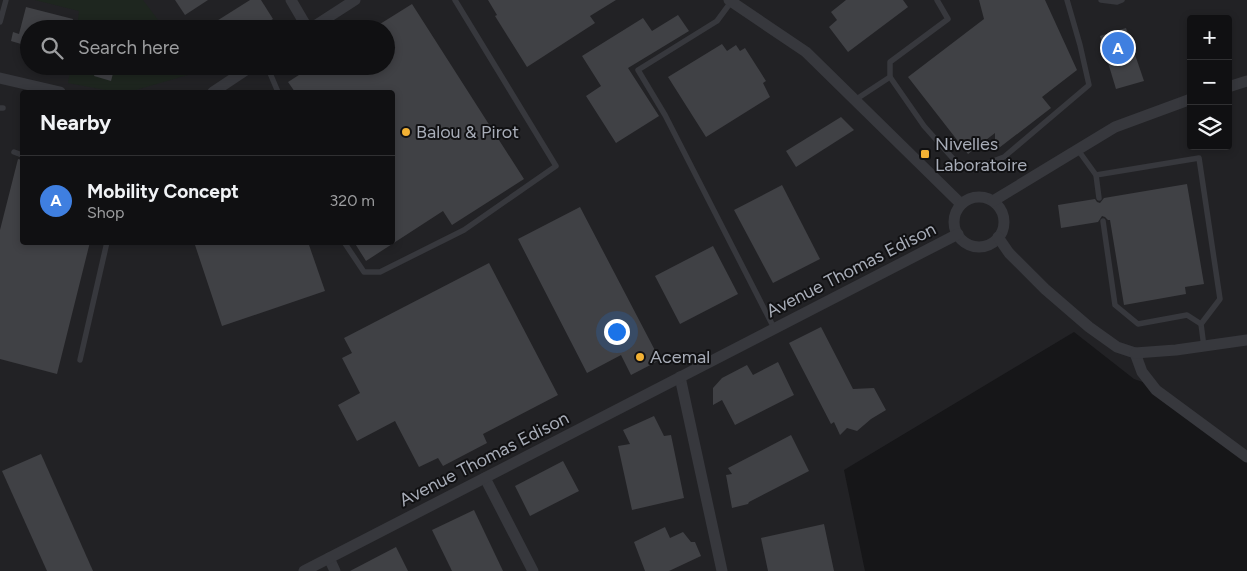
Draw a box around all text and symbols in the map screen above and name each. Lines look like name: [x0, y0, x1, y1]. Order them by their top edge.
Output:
map controls: [1187, 15, 1232, 150]
button: +: [1187, 15, 1232, 60]
search box: [20, 20, 395, 75]
pin: A: [1102, 29, 1134, 67]
icon: search: [38, 34, 66, 62]
text: Search here: [78, 36, 180, 59]
button: −: [1187, 60, 1232, 105]
button: layers: [1187, 105, 1232, 150]
text: Nearby: [40, 110, 111, 135]
place label: Balou & Pirot: [416, 121, 519, 143]
marker: Balou & Pirot: [400, 126, 412, 138]
place label: Nivelles Laboratoire: [935, 133, 1027, 176]
marker: Nivelles Laboratoire: [919, 148, 931, 160]
text: Mobility Concept: [87, 180, 239, 203]
text: A: [50, 191, 62, 210]
text: 320 m: [330, 191, 375, 210]
text: Shop: [87, 203, 125, 222]
street label: Avenue Thomas Edison: [763, 218, 939, 322]
your location: [604, 319, 630, 345]
place label: Acemal: [650, 346, 710, 368]
marker: Acemal: [634, 351, 646, 363]
street label: Avenue Thomas Edison: [396, 407, 572, 511]

